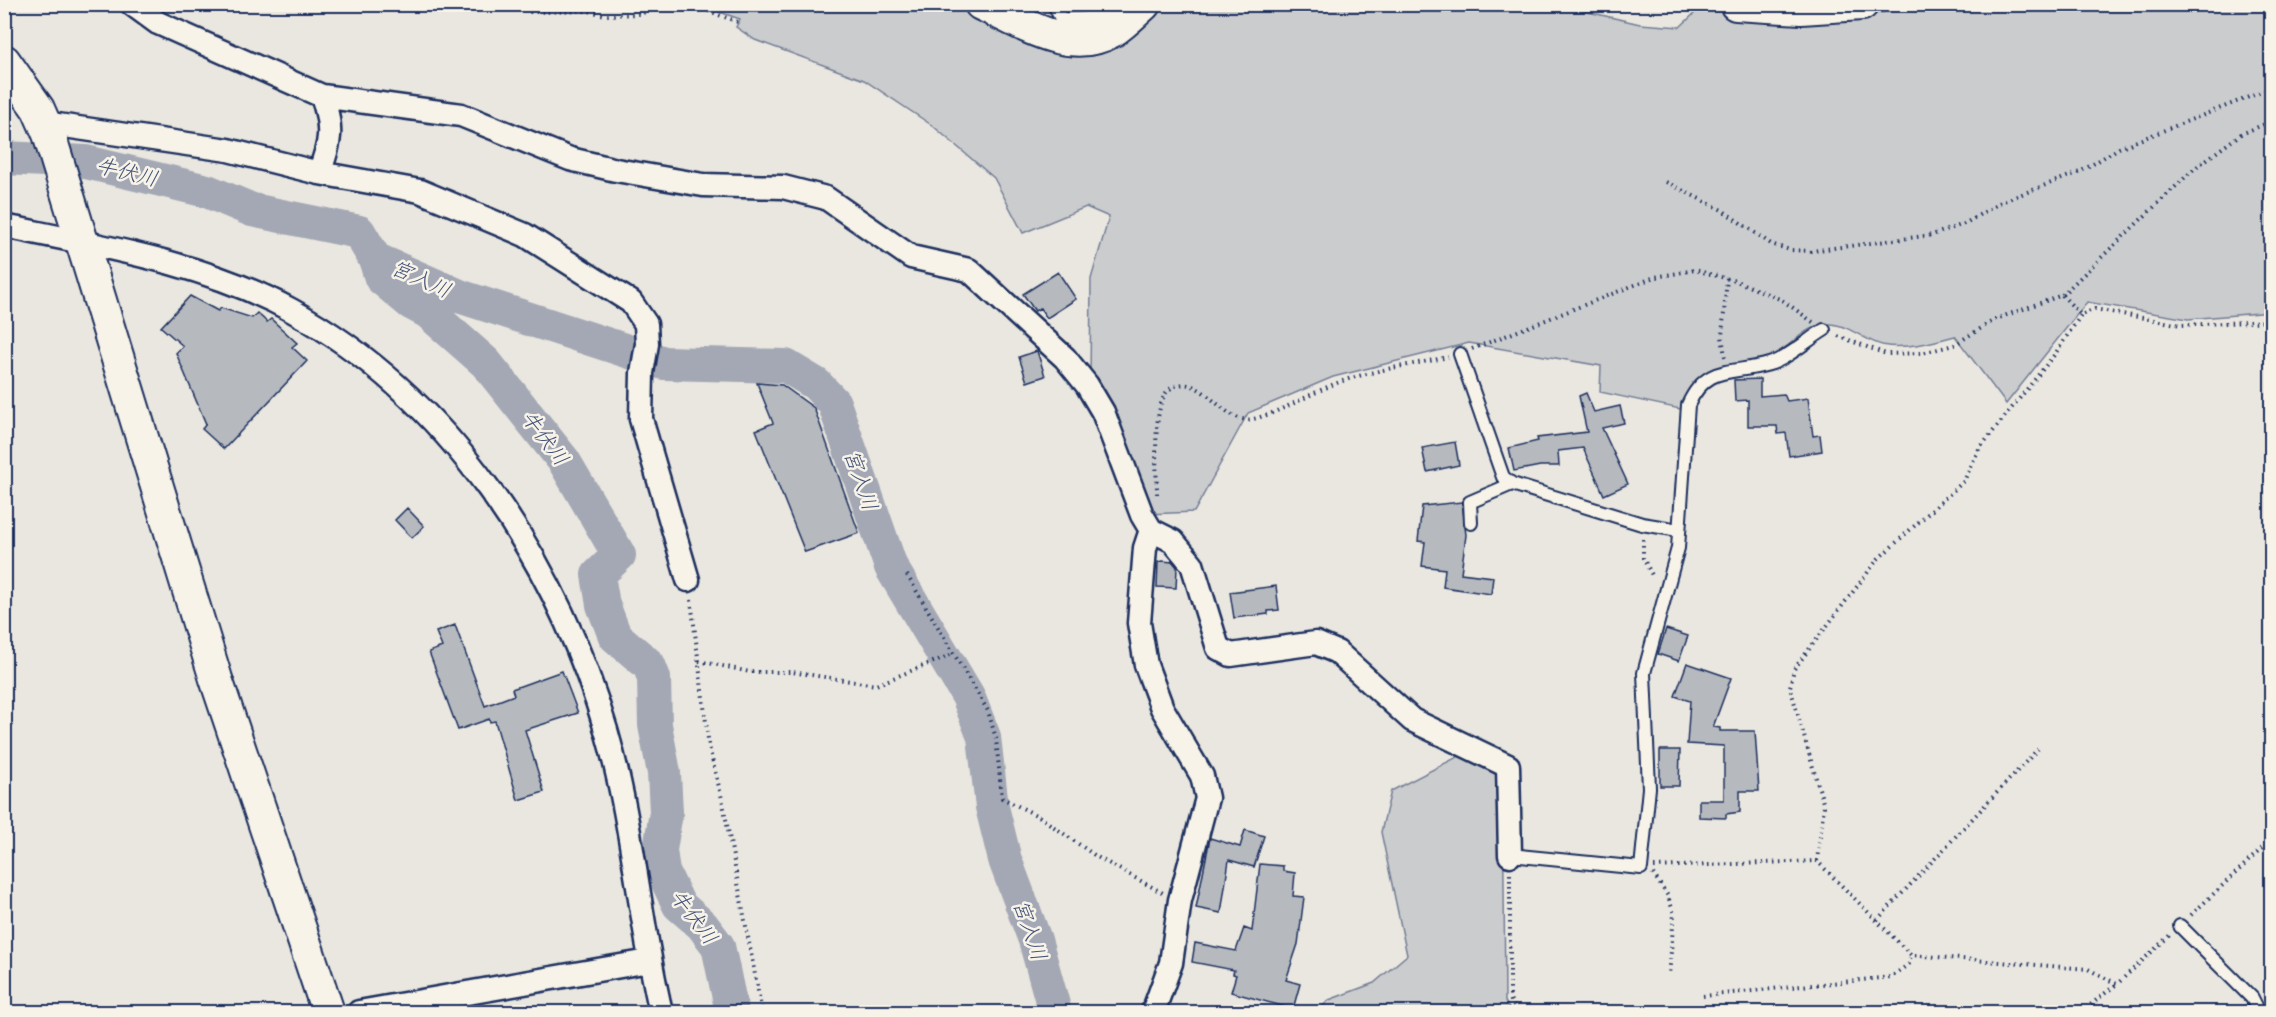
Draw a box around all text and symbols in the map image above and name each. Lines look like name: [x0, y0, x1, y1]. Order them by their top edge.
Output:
water label: 牛伏川: [93, 147, 162, 193]
water label: 宮入川: [387, 250, 457, 305]
water label: 牛伏川: [515, 402, 578, 472]
water label: 宮入川: [838, 444, 888, 514]
water label: 牛伏川: [664, 881, 727, 951]
water label: 宮入川: [1007, 894, 1057, 964]

